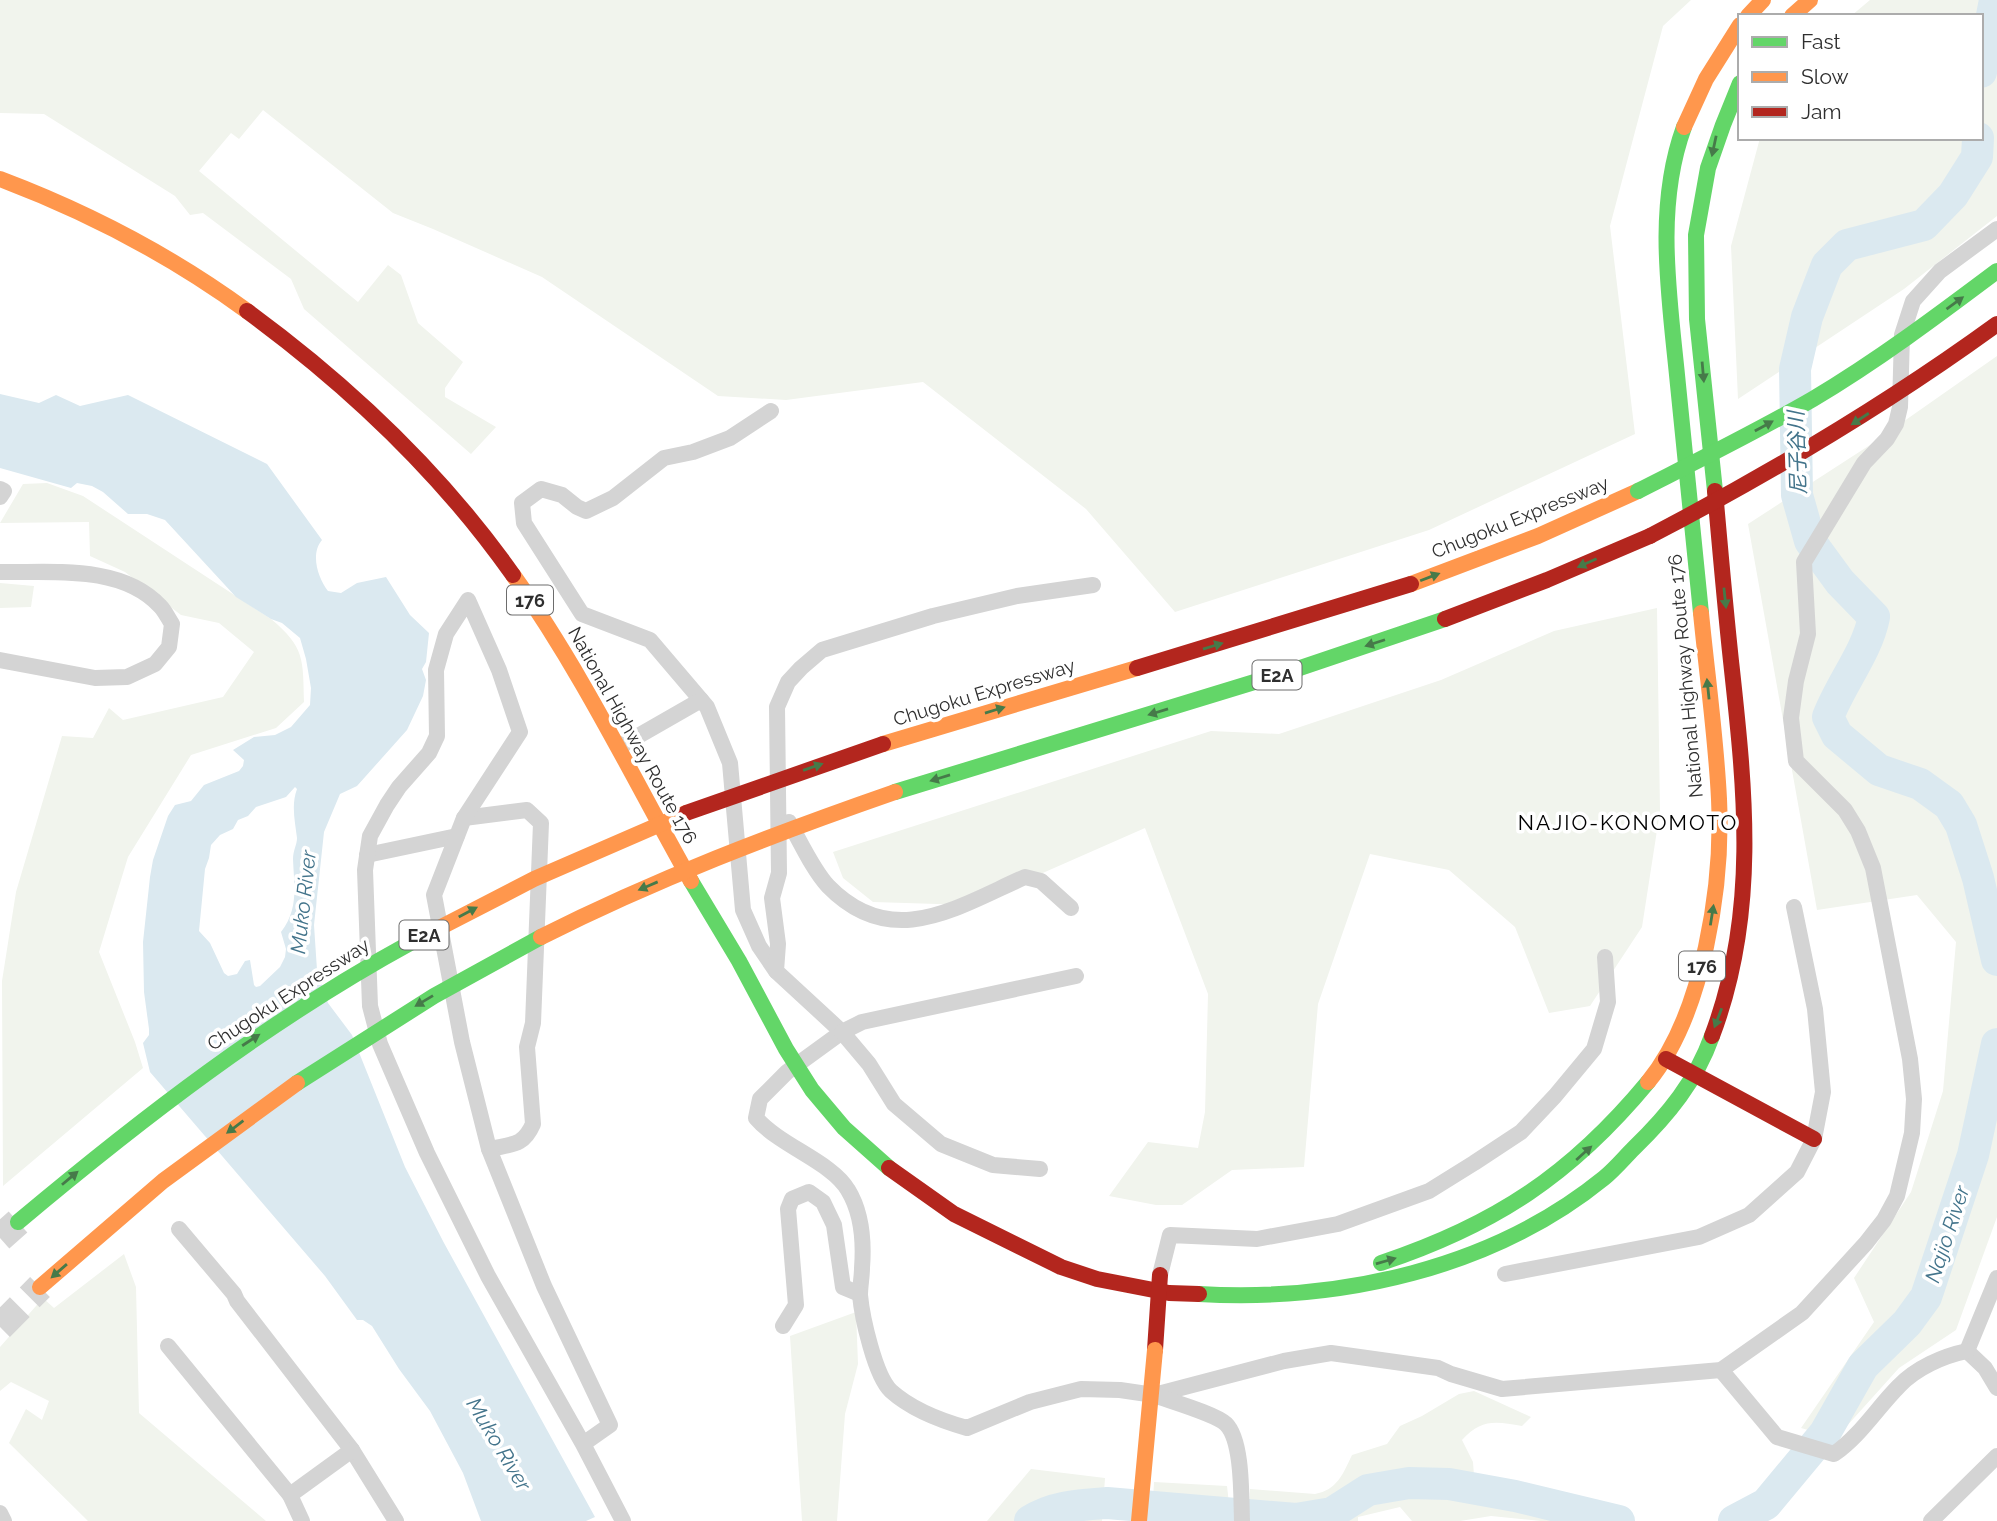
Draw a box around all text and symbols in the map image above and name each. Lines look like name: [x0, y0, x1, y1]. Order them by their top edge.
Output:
legend: [1738, 14, 1983, 140]
text: Fast: [1801, 29, 1841, 54]
text: Slow: [1801, 64, 1849, 89]
text: Jam: [1801, 99, 1842, 124]
one-way arrow: [1708, 135, 1719, 157]
one-way arrow: [1946, 296, 1964, 310]
one-way arrow: [1698, 361, 1709, 383]
water label: 尼子谷川: [1783, 409, 1811, 495]
one-way arrow: [1851, 412, 1870, 425]
one-way arrow: [1755, 420, 1774, 432]
street label: Chugoku Expressway: [1428, 471, 1612, 563]
street label: National Highway Route 176: [1663, 553, 1707, 799]
one-way arrow: [1577, 558, 1598, 569]
one-way arrow: [1420, 572, 1441, 583]
road number: 176: [507, 586, 553, 614]
one-way arrow: [1720, 587, 1731, 609]
street label: National Highway Route 176: [564, 623, 702, 847]
one-way arrow: [1364, 638, 1385, 649]
one-way arrow: [1203, 640, 1224, 650]
street label: Chugoku Expressway: [891, 654, 1077, 730]
road number: E2A: [1252, 660, 1302, 690]
one-way arrow: [1702, 677, 1713, 699]
one-way arrow: [985, 705, 1006, 715]
one-way arrow: [1147, 707, 1168, 717]
one-way arrow: [802, 761, 823, 772]
one-way arrow: [930, 774, 951, 784]
district label: NAJIO-KONOMOTO: [1518, 810, 1738, 835]
water label: Muko River: [285, 848, 321, 955]
one-way arrow: [638, 881, 659, 892]
one-way arrow: [1706, 904, 1717, 926]
one-way arrow: [458, 907, 478, 918]
road number: E2A: [400, 920, 448, 950]
street label: Chugoku Expressway: [203, 933, 373, 1055]
road number: 176: [1679, 951, 1725, 981]
one-way arrow: [415, 995, 434, 1007]
one-way arrow: [1712, 1007, 1723, 1028]
one-way arrow: [242, 1033, 260, 1047]
one-way arrow: [226, 1120, 244, 1134]
one-way arrow: [1575, 1145, 1592, 1161]
one-way arrow: [62, 1171, 79, 1186]
water label: Najio River: [1920, 1182, 1975, 1286]
one-way arrow: [1376, 1256, 1397, 1266]
one-way arrow: [50, 1263, 67, 1278]
water label: Muko River: [461, 1393, 537, 1496]

